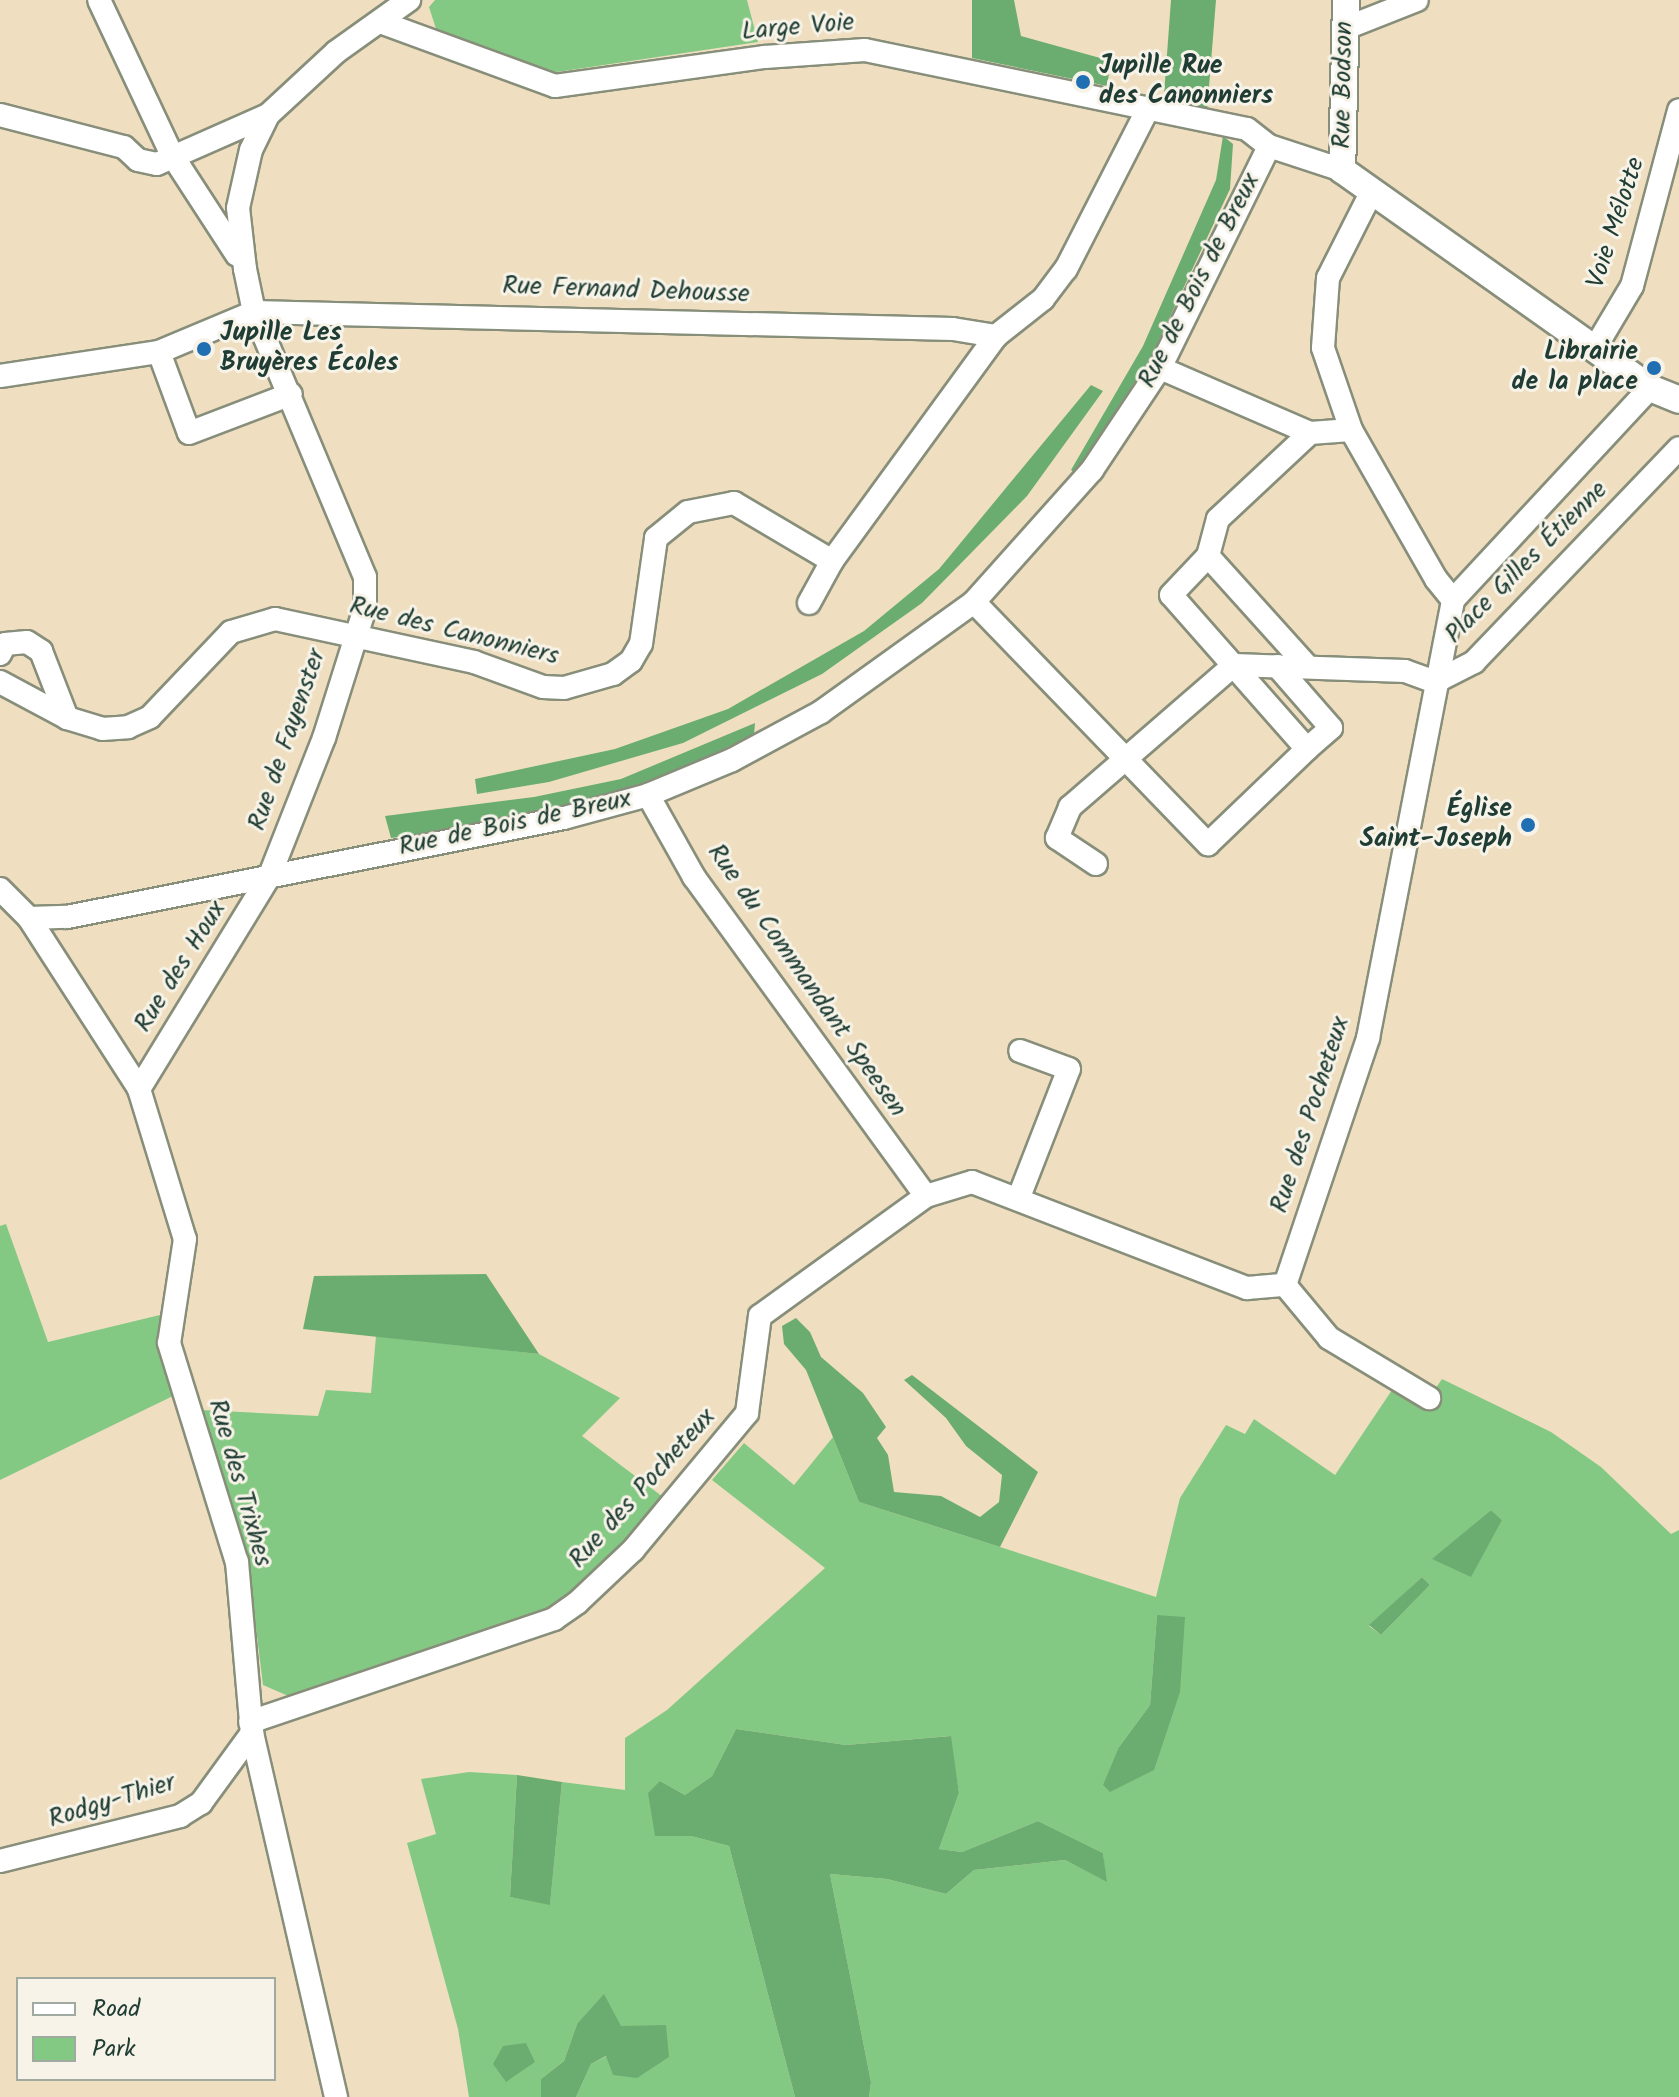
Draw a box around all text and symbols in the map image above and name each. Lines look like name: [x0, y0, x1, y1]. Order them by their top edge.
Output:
street label: Large Voie: [740, 8, 856, 48]
street label: Rue Bodson: [1327, 21, 1361, 149]
place label: Jupille Rue des Canonniers: [1099, 51, 1273, 112]
marker: Jupille Rue des Canonniers: [1074, 73, 1092, 91]
street label: Voie Mélotte: [1581, 154, 1653, 292]
street label: Rue de Bois de Breux: [1132, 169, 1268, 393]
street label: Rue Fernand Dehousse: [502, 271, 750, 311]
place label: Jupille Les Bruyères Écoles: [220, 318, 398, 380]
place label: Librairie de la place: [1512, 337, 1638, 398]
marker: Jupille Les Bruyères Écoles: [195, 340, 213, 358]
marker: Librairie de la place: [1645, 359, 1663, 377]
street label: Place Gilles Étienne: [1439, 475, 1615, 651]
street label: Rue des Canonniers: [346, 591, 562, 673]
street label: Rue de Fayenster: [242, 645, 334, 835]
street label: Rue de Bois de Breux: [396, 784, 634, 864]
place label: Église Saint-Joseph: [1360, 794, 1512, 856]
marker: Église Saint-Joseph: [1519, 816, 1537, 834]
street label: Rue du Commandant Speesen: [700, 838, 912, 1124]
street label: Rue des Houx: [128, 896, 234, 1038]
street label: Rue des Pocheteux: [1265, 1013, 1357, 1217]
street label: Rue des Trixhes: [200, 1396, 278, 1570]
street label: Rue des Pocheteux: [563, 1403, 723, 1575]
street label: Rodgy-Thier: [45, 1768, 179, 1836]
legend: [16, 1977, 276, 2081]
text: Road: [92, 1990, 140, 2029]
text: Park: [92, 2030, 136, 2069]

